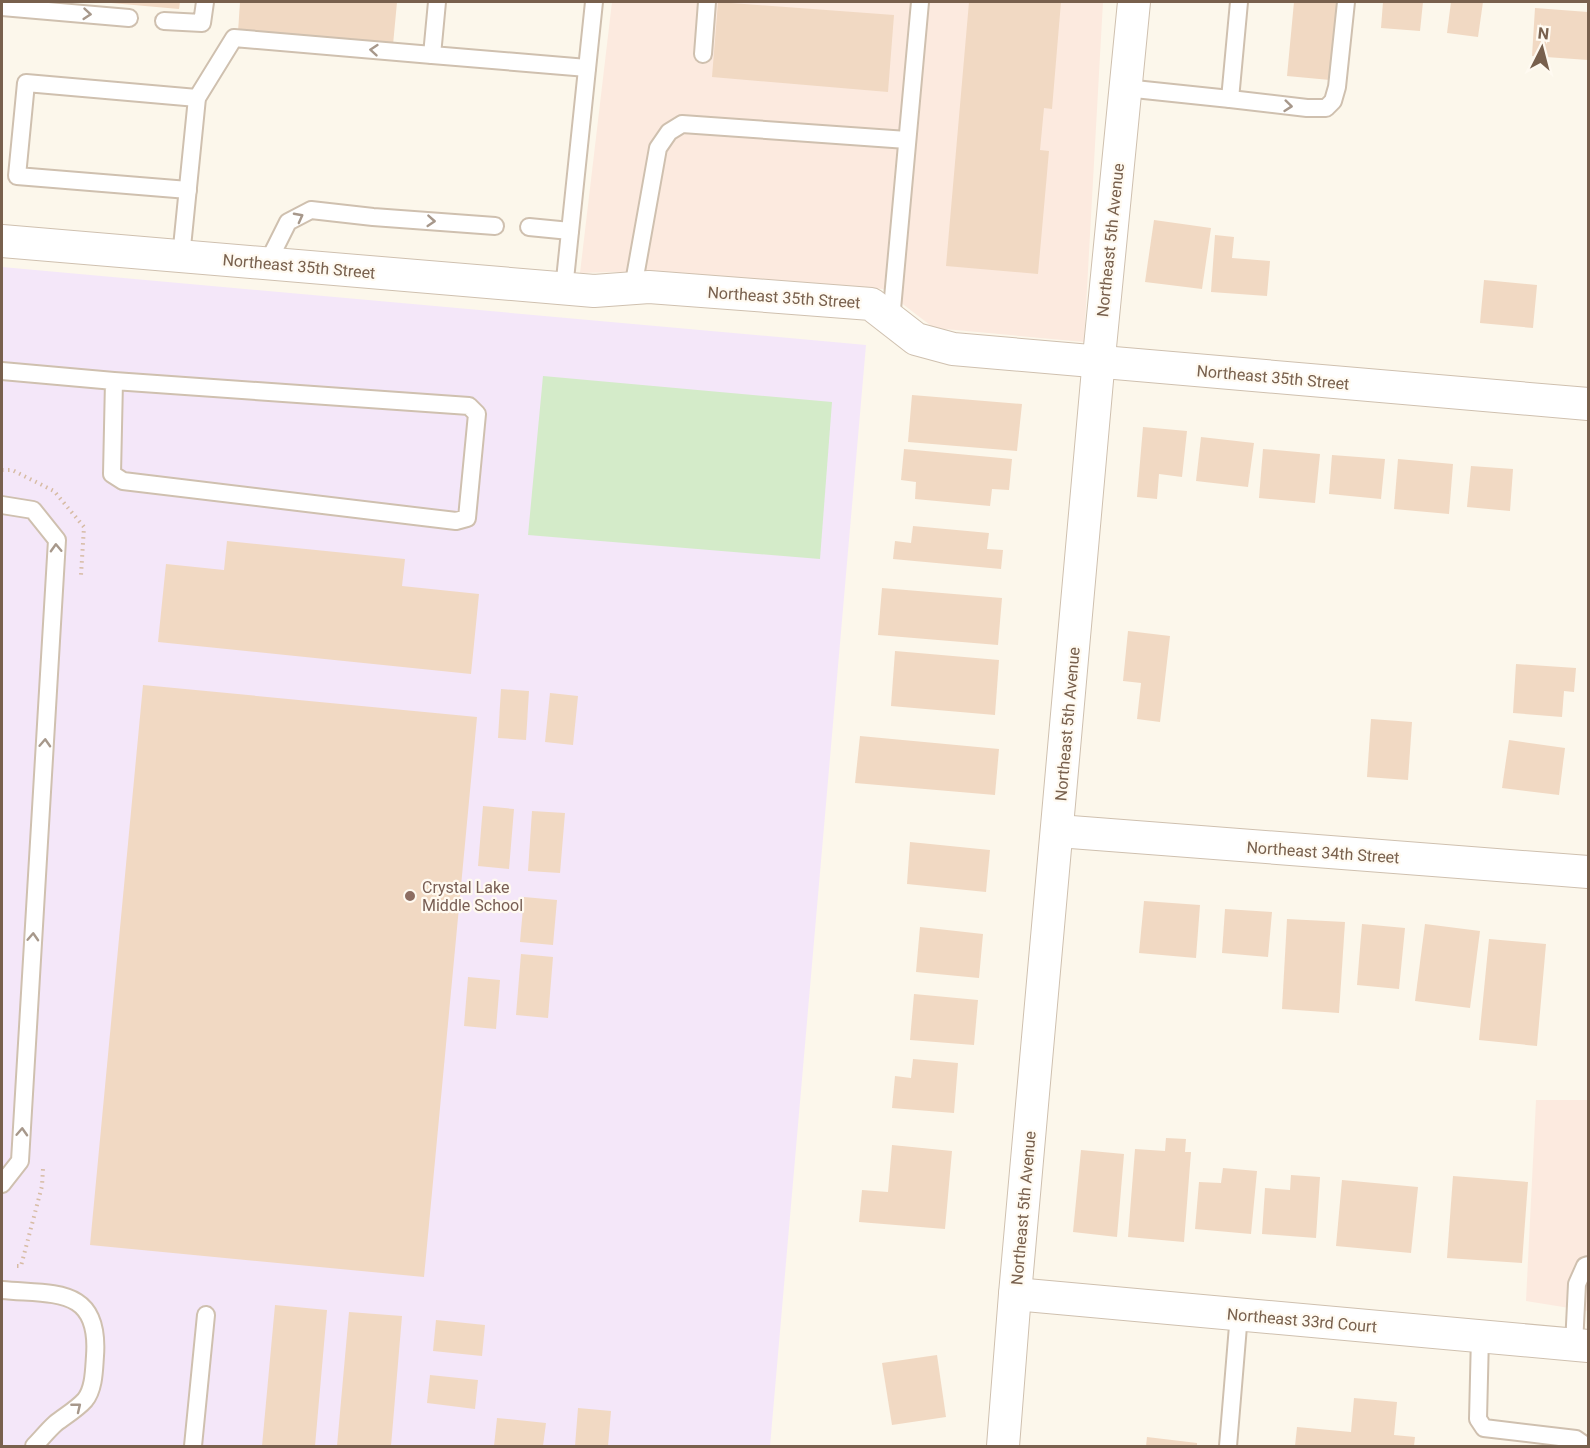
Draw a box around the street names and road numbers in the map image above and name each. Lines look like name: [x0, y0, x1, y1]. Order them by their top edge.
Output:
street label: Northeast 5th Avenue: [1093, 162, 1128, 318]
street label: Northeast 35th Street: [222, 250, 376, 283]
street label: Northeast 35th Street: [707, 283, 861, 312]
street label: Northeast 35th Street: [1196, 361, 1350, 394]
street label: Northeast 5th Avenue: [1051, 646, 1084, 802]
street label: Northeast 34th Street: [1246, 838, 1400, 867]
street label: Northeast 5th Avenue: [1007, 1130, 1040, 1286]
street label: Northeast 33rd Court: [1226, 1304, 1378, 1337]

